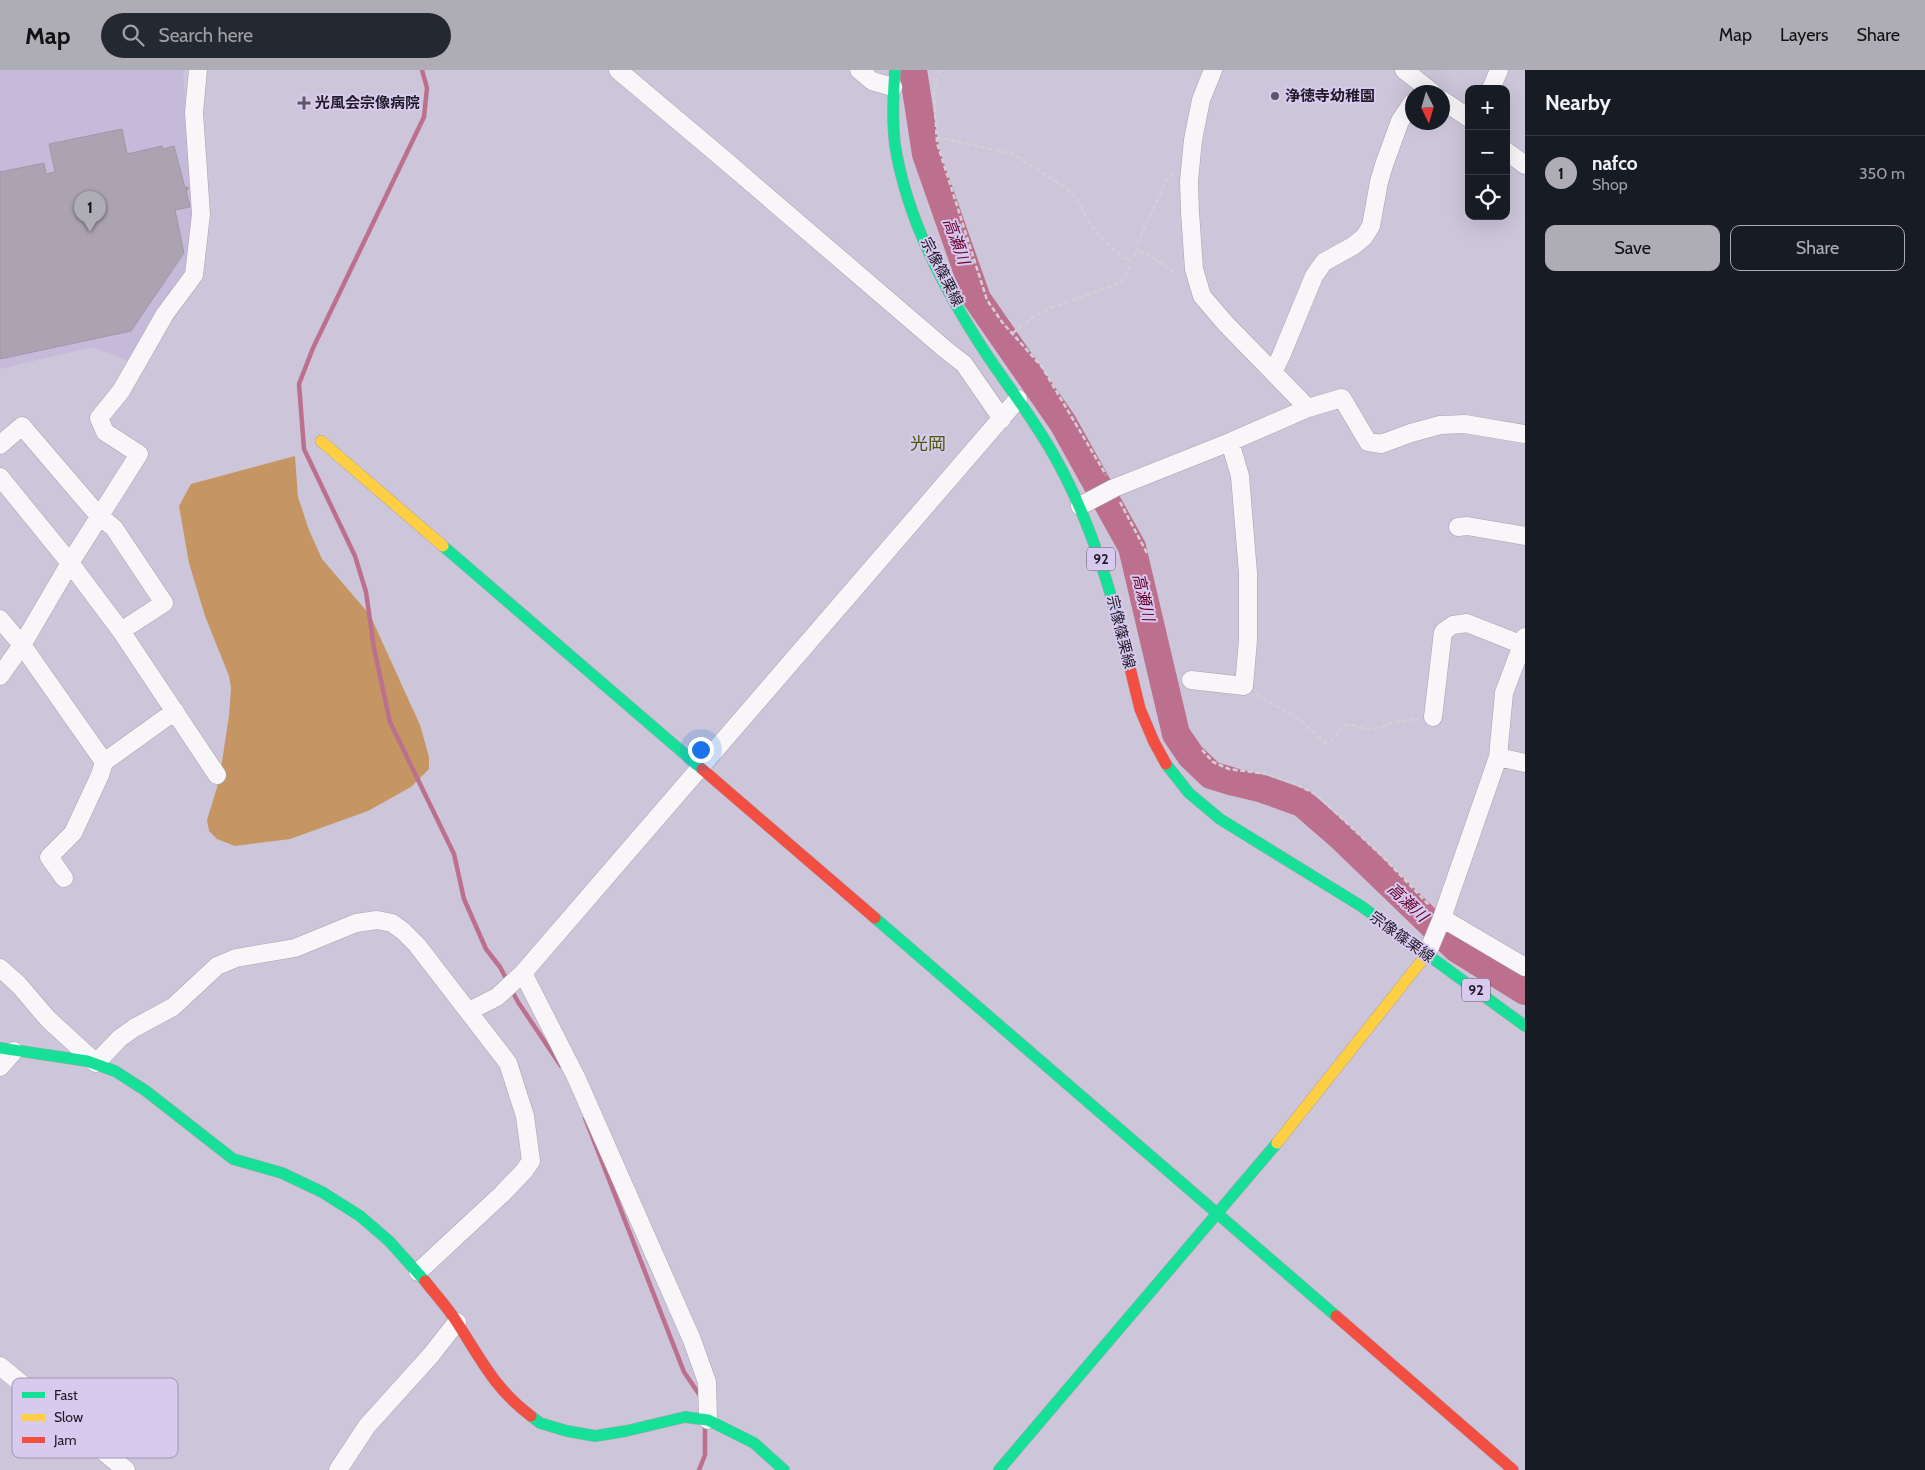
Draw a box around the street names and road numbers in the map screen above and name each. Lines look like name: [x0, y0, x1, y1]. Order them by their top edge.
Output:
street label: 宗像篠栗線: [917, 234, 967, 310]
road number: 92: [1087, 548, 1115, 570]
street label: 宗像篠栗線: [1103, 593, 1139, 671]
street label: 宗像篠栗線: [1366, 908, 1438, 966]
road number: 92: [1462, 978, 1490, 1002]

